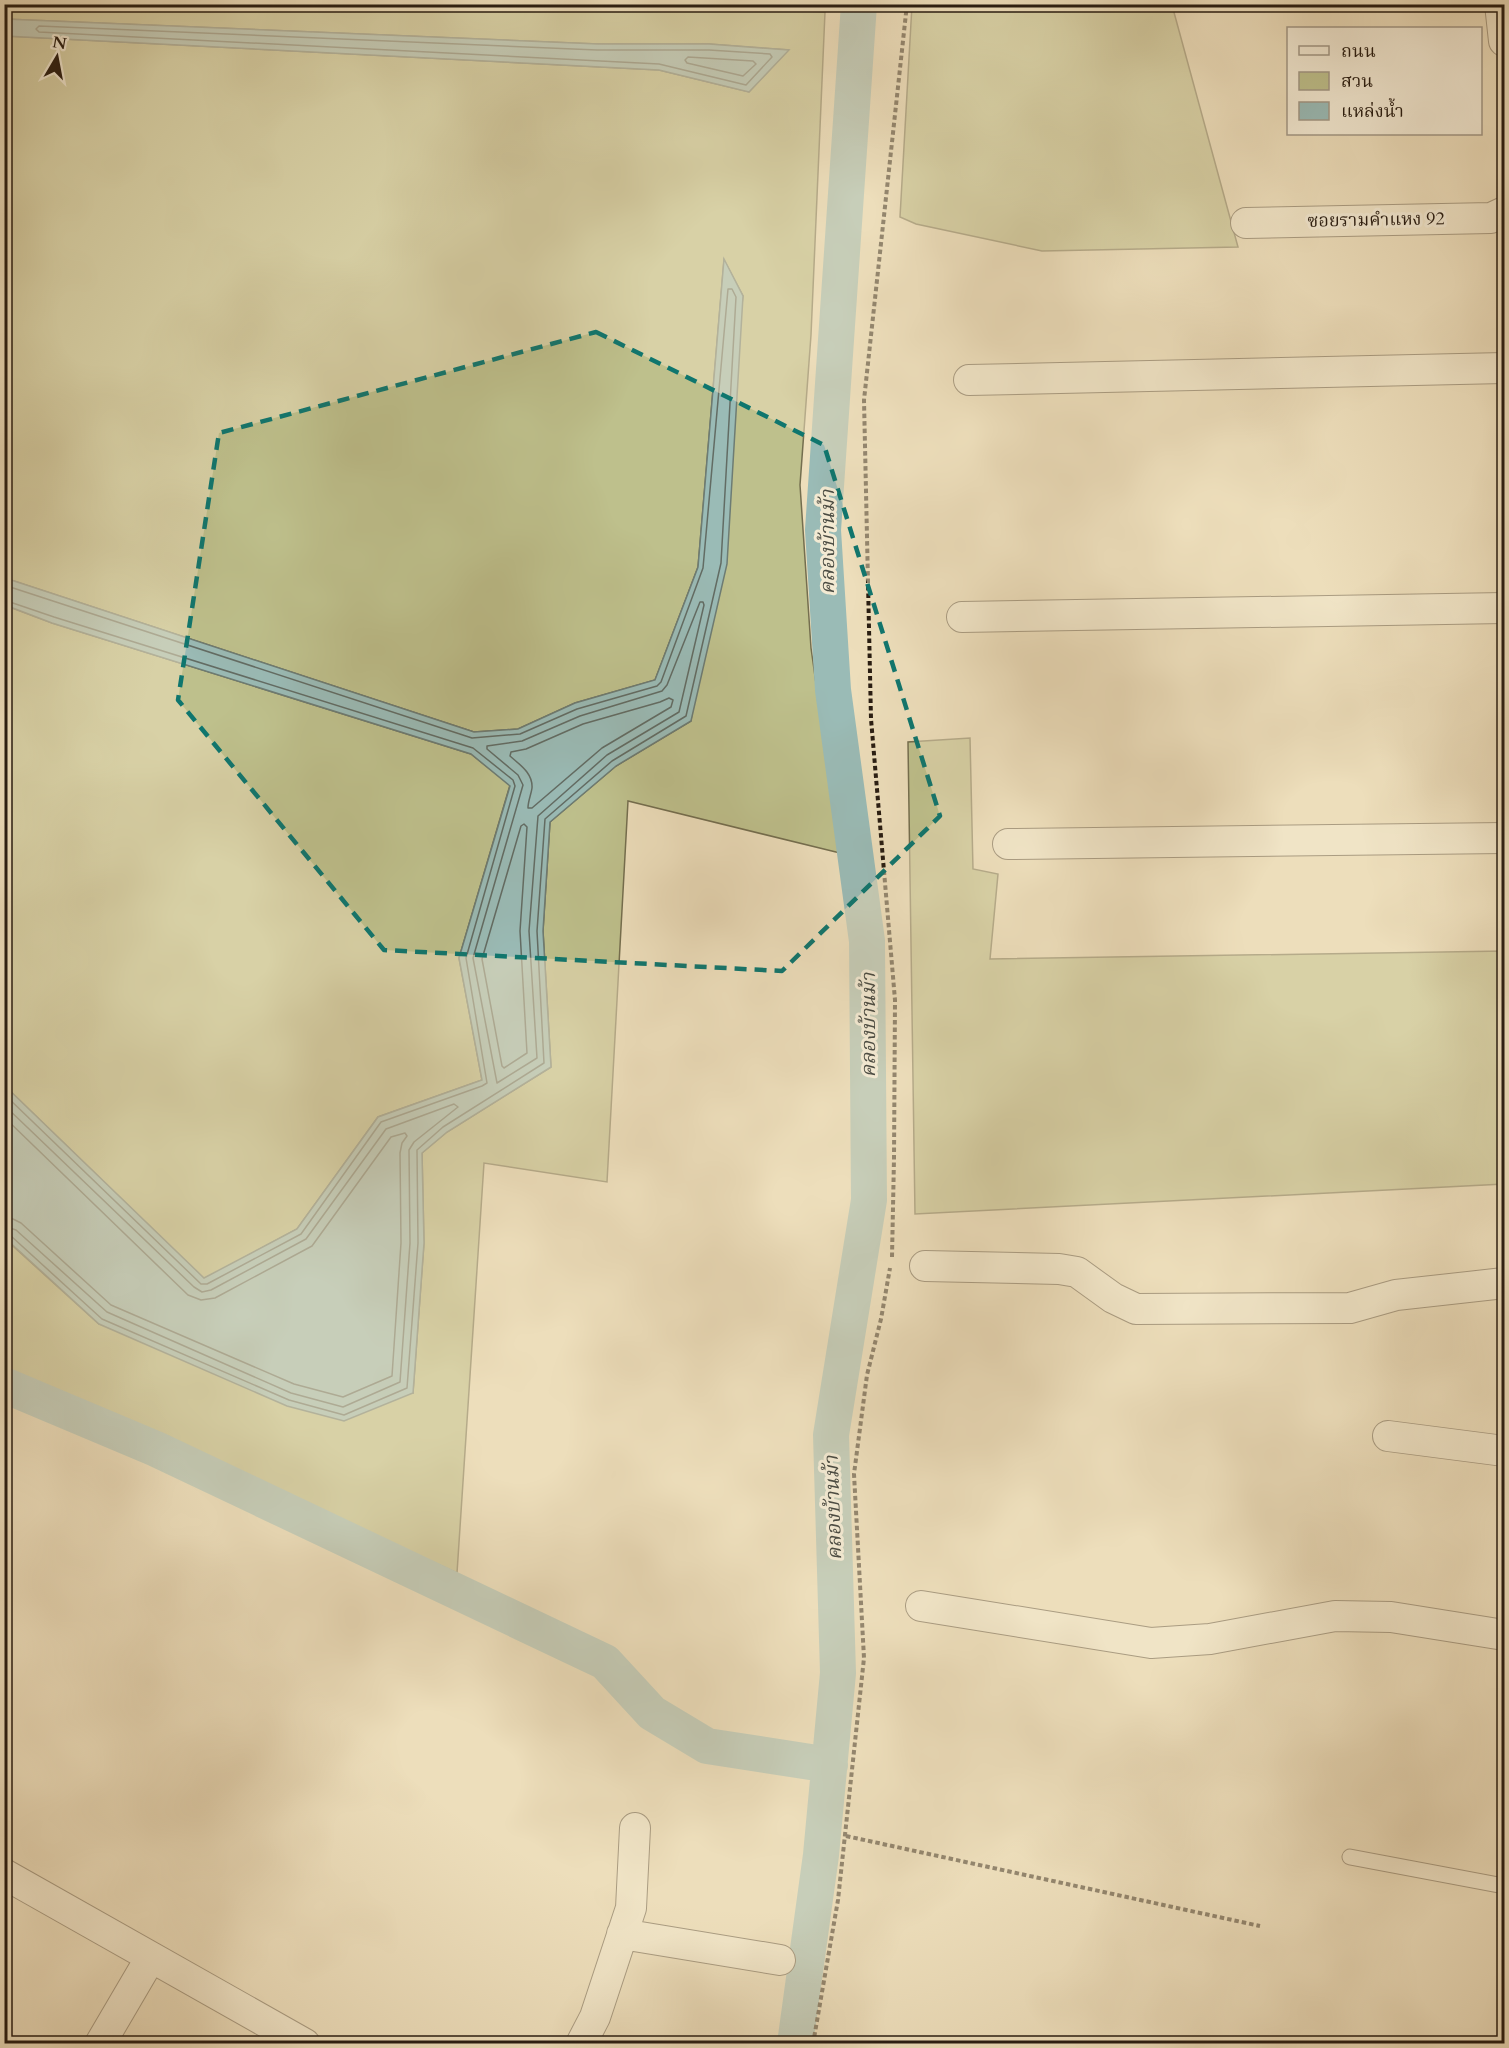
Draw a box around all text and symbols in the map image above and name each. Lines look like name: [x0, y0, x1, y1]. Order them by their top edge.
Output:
north arrow: [27, 27, 87, 87]
legend: [1287, 27, 1482, 135]
text: N: [51, 31, 68, 55]
text: ถนน: [1341, 39, 1376, 64]
text: สวน: [1341, 69, 1373, 94]
text: แหล่งน้ำ: [1341, 97, 1404, 124]
street label: ซอยรามคําแหง 92: [1307, 206, 1445, 234]
water label: คลองบ้านม้า: [814, 488, 841, 594]
water label: คลองบ้านม้า: [855, 971, 882, 1077]
water label: คลองบ้านม้า: [818, 1454, 848, 1561]

